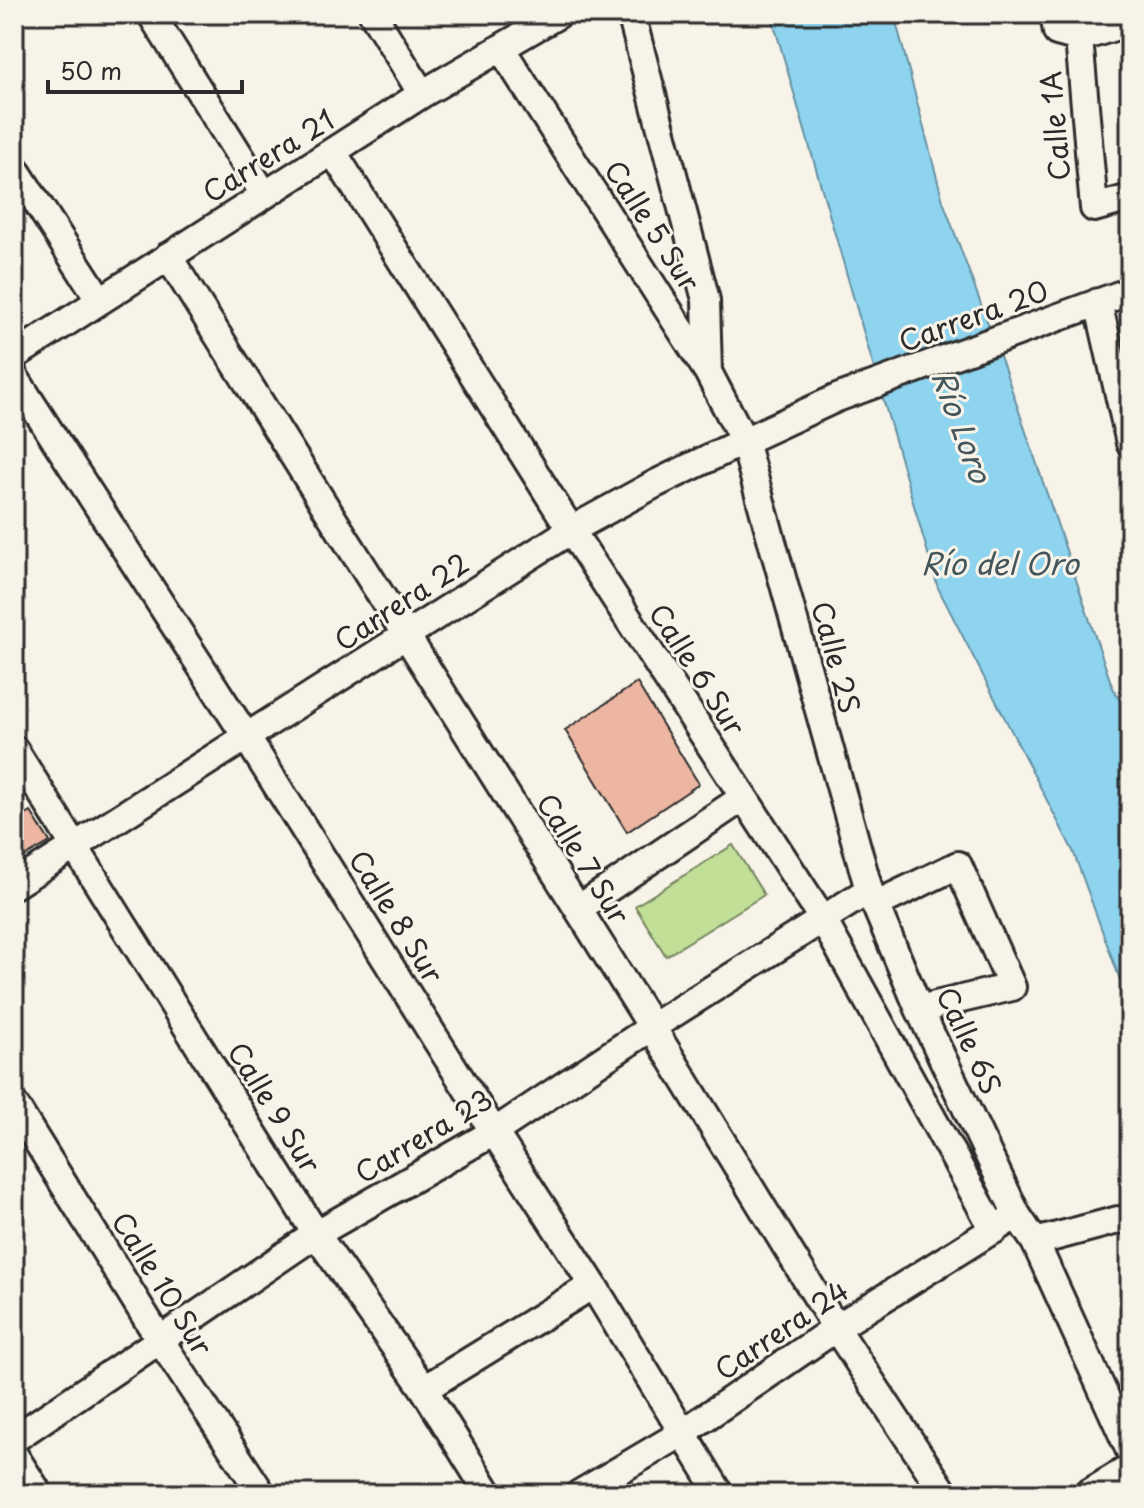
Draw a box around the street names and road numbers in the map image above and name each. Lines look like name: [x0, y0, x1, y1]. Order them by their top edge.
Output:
street label: Calle 1A: [1028, 69, 1080, 183]
street label: Carrera 21: [194, 97, 342, 213]
street label: Calle 5 Sur: [594, 151, 712, 299]
street label: Carrera 20: [892, 268, 1054, 362]
street label: Carrera 22: [325, 541, 477, 661]
street label: Calle 6 Sur: [639, 594, 757, 744]
street label: Calle 2S: [801, 596, 873, 718]
street label: Calle 7 Sur: [527, 784, 641, 932]
street label: Calle 8 Sur: [339, 841, 455, 991]
street label: Calle 6S: [926, 979, 1014, 1101]
street label: Calle 9 Sur: [218, 1033, 332, 1181]
street label: Carrera 23: [346, 1077, 500, 1193]
street label: Calle 10 Sur: [102, 1203, 224, 1363]
street label: Carrera 24: [705, 1268, 857, 1390]

